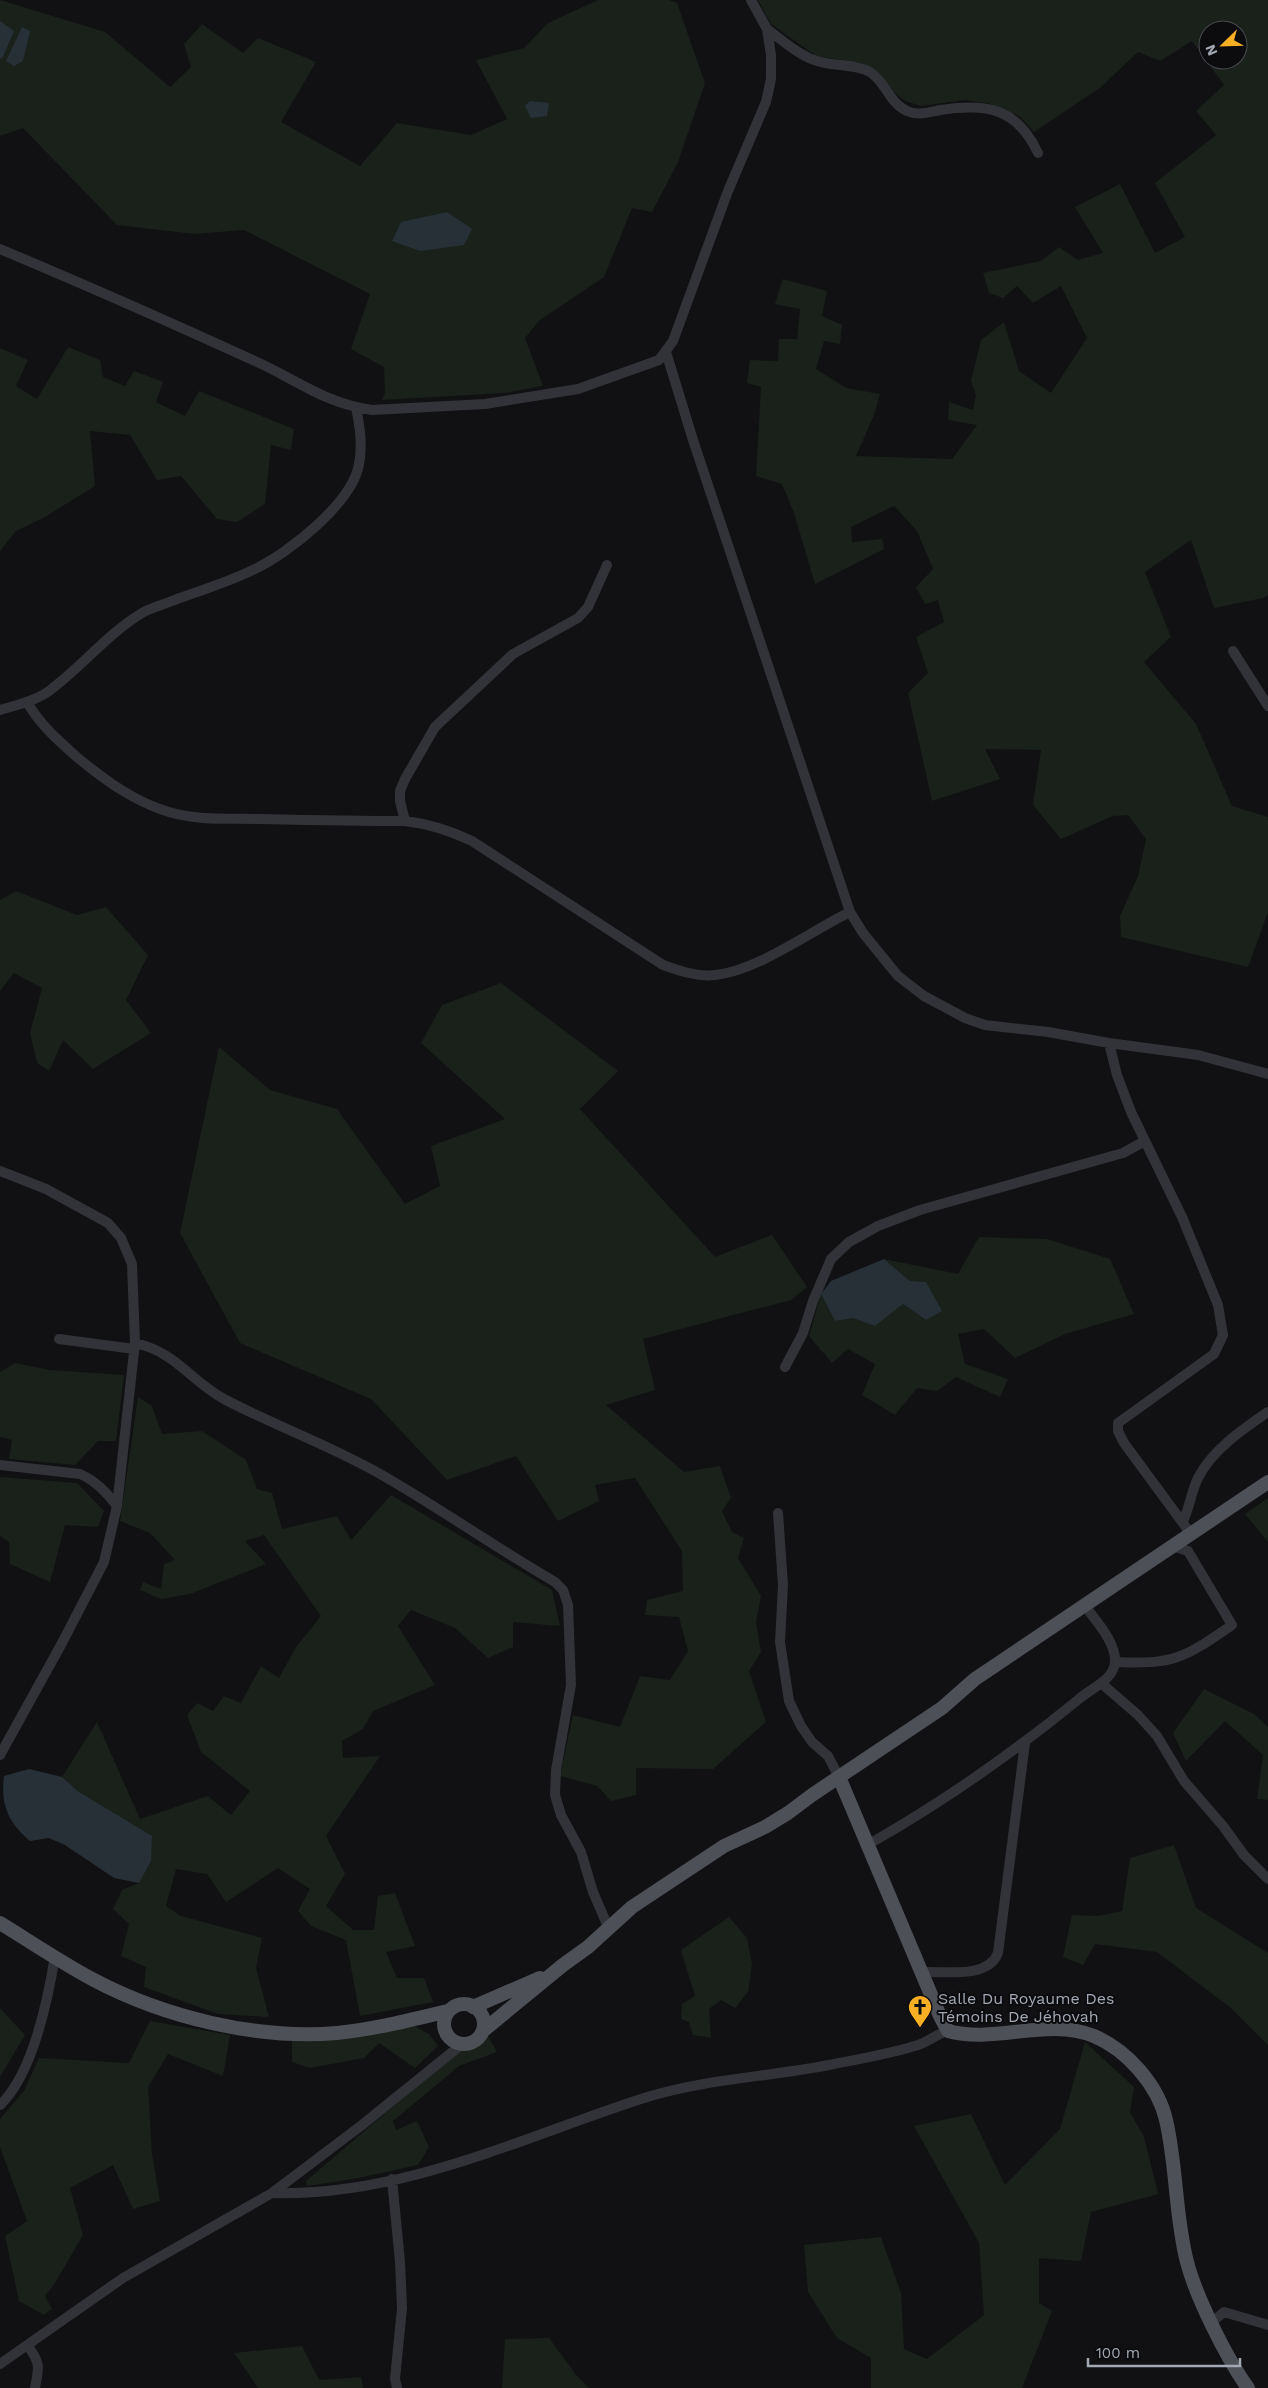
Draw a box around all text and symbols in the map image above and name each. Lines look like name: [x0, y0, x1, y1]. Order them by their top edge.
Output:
north arrow: [1198, 20, 1248, 70]
text: N: [1202, 42, 1220, 58]
place label: Salle Du Royaume Des Témoins De Jéhovah: [938, 1989, 1114, 2026]
church icon: Salle Du Royaume Des Témoins De Jéhovah: [907, 1994, 933, 2028]
scale bar: [1088, 2336, 1240, 2368]
text: 100 m: [1096, 2344, 1140, 2362]

